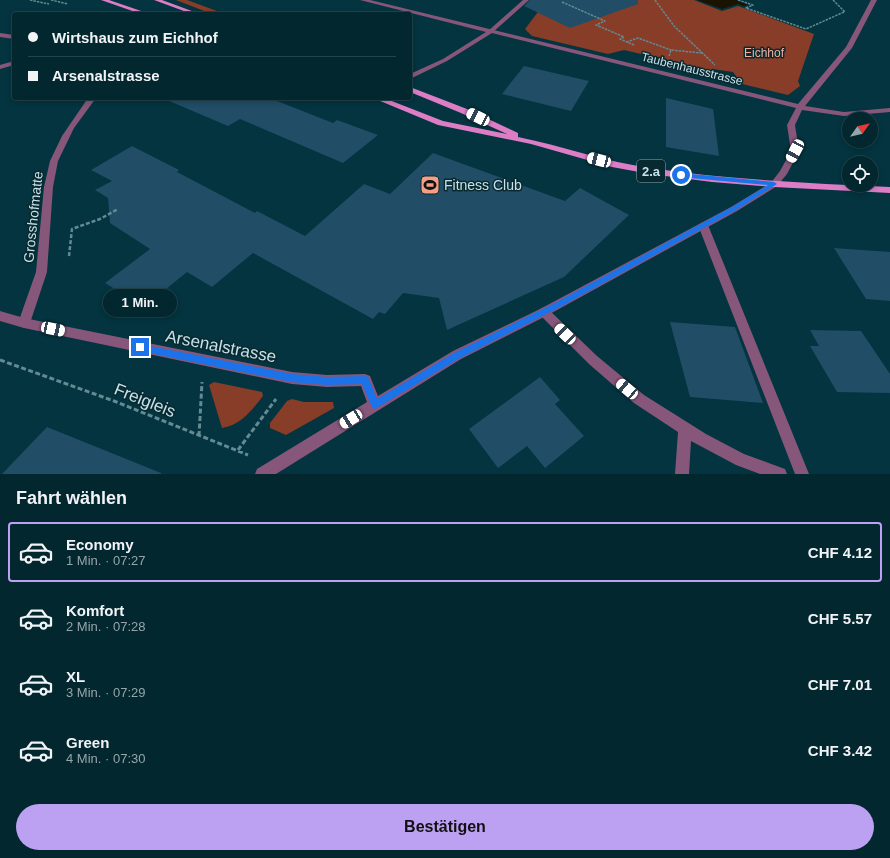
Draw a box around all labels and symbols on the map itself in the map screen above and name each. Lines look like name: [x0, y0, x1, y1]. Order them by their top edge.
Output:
park label: Eichhof: [744, 46, 785, 60]
street label: Taubenhausstrasse: [640, 50, 744, 88]
car: [465, 106, 491, 128]
north arrow: [842, 112, 878, 148]
car: [784, 138, 806, 164]
car: [586, 151, 612, 169]
road number: 2.a: [637, 160, 665, 182]
route start: [672, 166, 690, 184]
street label: Grosshofmatte: [20, 170, 46, 263]
sports icon: Fitness Club: [419, 174, 441, 196]
place label: Fitness Club: [444, 177, 522, 193]
callout: 1 Min.: [103, 289, 177, 317]
car: [40, 321, 66, 337]
car: [552, 321, 578, 347]
street label: Arsenalstrasse: [164, 326, 278, 367]
route end: [131, 338, 149, 356]
car: [614, 377, 640, 401]
street label: Freigleis: [111, 380, 178, 421]
car: [338, 408, 364, 430]

